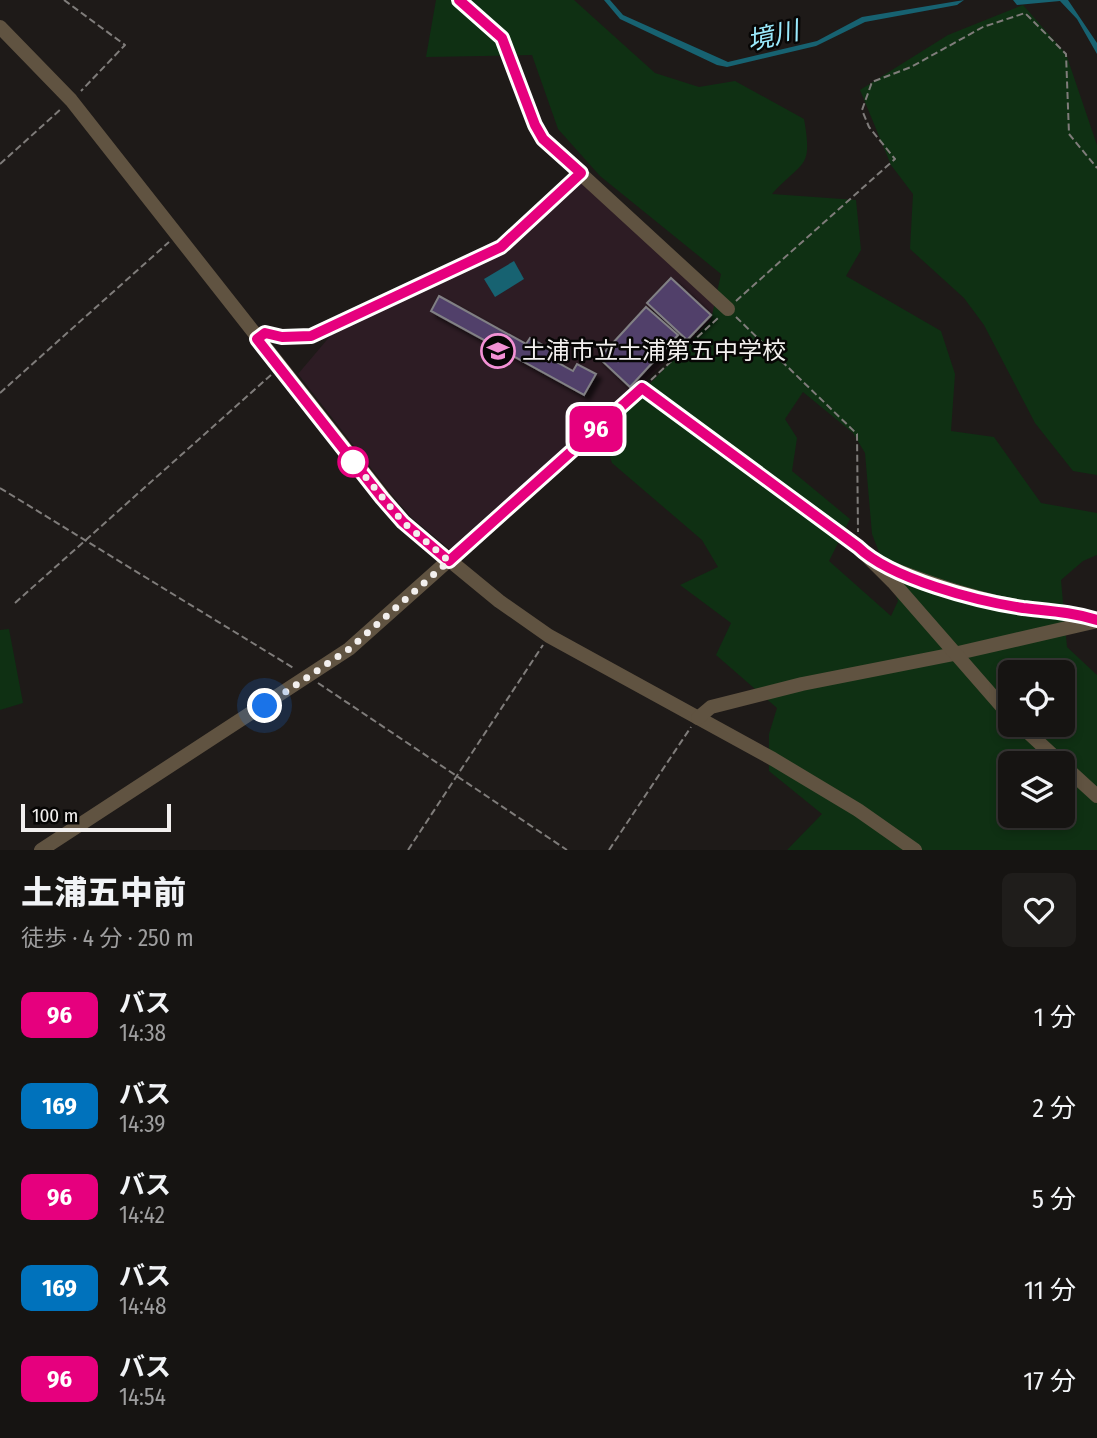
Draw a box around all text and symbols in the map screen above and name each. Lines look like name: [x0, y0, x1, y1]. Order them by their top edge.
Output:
water label: 境川: [744, 14, 805, 57]
school or university icon: 土浦市立土浦第五中学校: [479, 332, 517, 370]
place label: 土浦市立土浦第五中学校: [522, 337, 786, 365]
line badge: 96: [564, 406, 628, 452]
text: 96: [584, 415, 608, 443]
unlabelled marker: [338, 447, 368, 477]
map controls: [998, 660, 1075, 828]
button: locate: [998, 660, 1075, 737]
your location: [247, 688, 282, 723]
button: layers: [998, 751, 1075, 828]
scale bar: [21, 801, 172, 833]
text: 100 m: [32, 804, 78, 827]
text: 土浦五中前: [21, 873, 186, 913]
button: heart: [1002, 873, 1076, 947]
text: 徒歩 · 4 分 · 250 m: [21, 924, 194, 952]
text: バス: [119, 988, 171, 1019]
text: 96: [47, 1001, 72, 1029]
text: 1 分: [1034, 1002, 1076, 1033]
text: 14:38: [119, 1019, 166, 1047]
text: バス: [119, 1079, 171, 1110]
text: 169: [42, 1092, 77, 1120]
text: 2 分: [1032, 1093, 1076, 1124]
text: 14:39: [119, 1110, 165, 1138]
text: バス: [119, 1170, 171, 1201]
text: 96: [47, 1183, 72, 1211]
text: 5 分: [1032, 1184, 1076, 1215]
text: 14:42: [119, 1201, 165, 1229]
text: バス: [119, 1261, 171, 1292]
text: 169: [42, 1274, 77, 1302]
text: 11 分: [1024, 1275, 1076, 1306]
text: 14:48: [119, 1292, 167, 1320]
text: バス: [119, 1352, 171, 1383]
text: 96: [47, 1365, 72, 1393]
text: 17 分: [1023, 1366, 1076, 1397]
text: 14:54: [119, 1383, 166, 1411]

